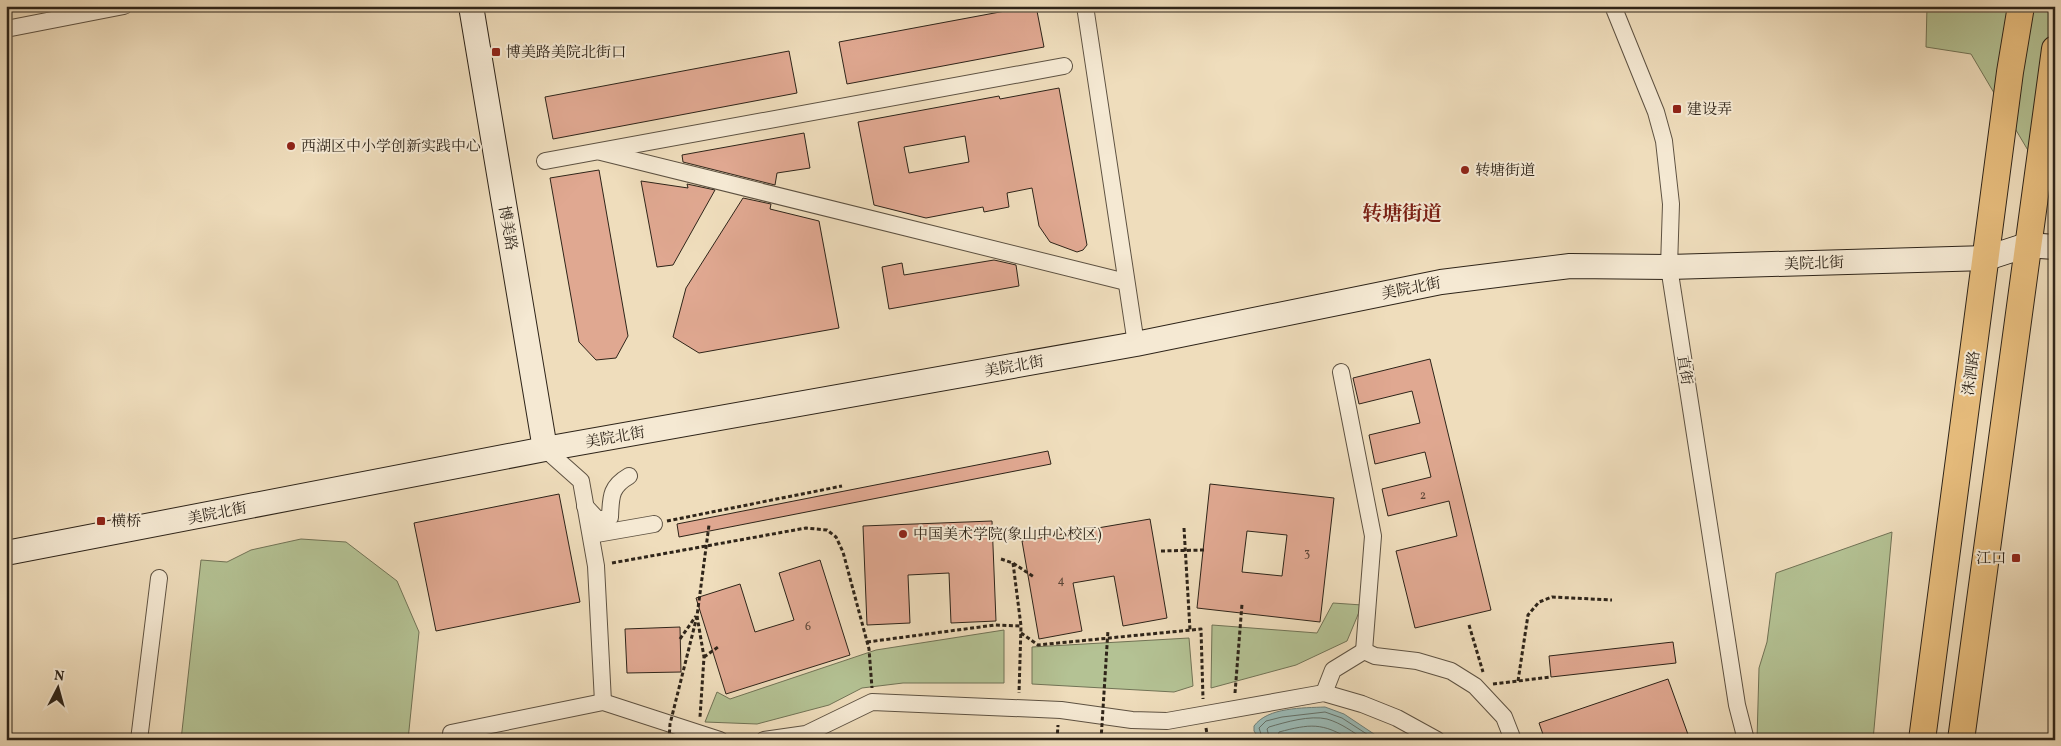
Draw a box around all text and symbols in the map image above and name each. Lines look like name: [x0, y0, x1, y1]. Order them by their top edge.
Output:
place label: 博美路美院北街口: [506, 43, 626, 64]
marker: 博美路美院北街口: [490, 46, 502, 58]
place label: 建设弄: [1687, 100, 1732, 121]
marker: 建设弄: [1671, 103, 1683, 115]
place label: 西湖区中小学创新实践中心: [301, 137, 481, 158]
marker: 西湖区中小学创新实践中心: [285, 140, 297, 152]
place label: 转塘街道: [1475, 161, 1535, 182]
marker: 转塘街道: [1459, 164, 1471, 176]
district label: 转塘街道: [1362, 201, 1442, 229]
street label: 博美路: [492, 204, 521, 252]
street label: 美院北街: [1784, 253, 1844, 276]
street label: 美院北街: [1380, 273, 1443, 306]
street label: 洙泗路: [1959, 349, 1986, 397]
street label: 美院北街: [983, 352, 1046, 383]
street label: 直街: [1671, 354, 1696, 387]
street label: 美院北街: [584, 423, 647, 454]
house number: 2: [1420, 488, 1426, 504]
street label: 美院北街: [186, 498, 249, 531]
place label: 横桥: [111, 512, 141, 533]
marker: 横桥: [95, 515, 107, 527]
place label: 中国美术学院(象山中心校区): [913, 525, 1102, 546]
marker: 中国美术学院(象山中心校区): [897, 528, 909, 540]
house number: 3: [1304, 546, 1310, 562]
place label: 江口: [1976, 549, 2006, 570]
marker: 江口: [2010, 552, 2022, 564]
house number: 4: [1057, 573, 1065, 589]
house number: 6: [805, 619, 811, 635]
north arrow: [32, 664, 82, 714]
text: N: [53, 667, 65, 687]

